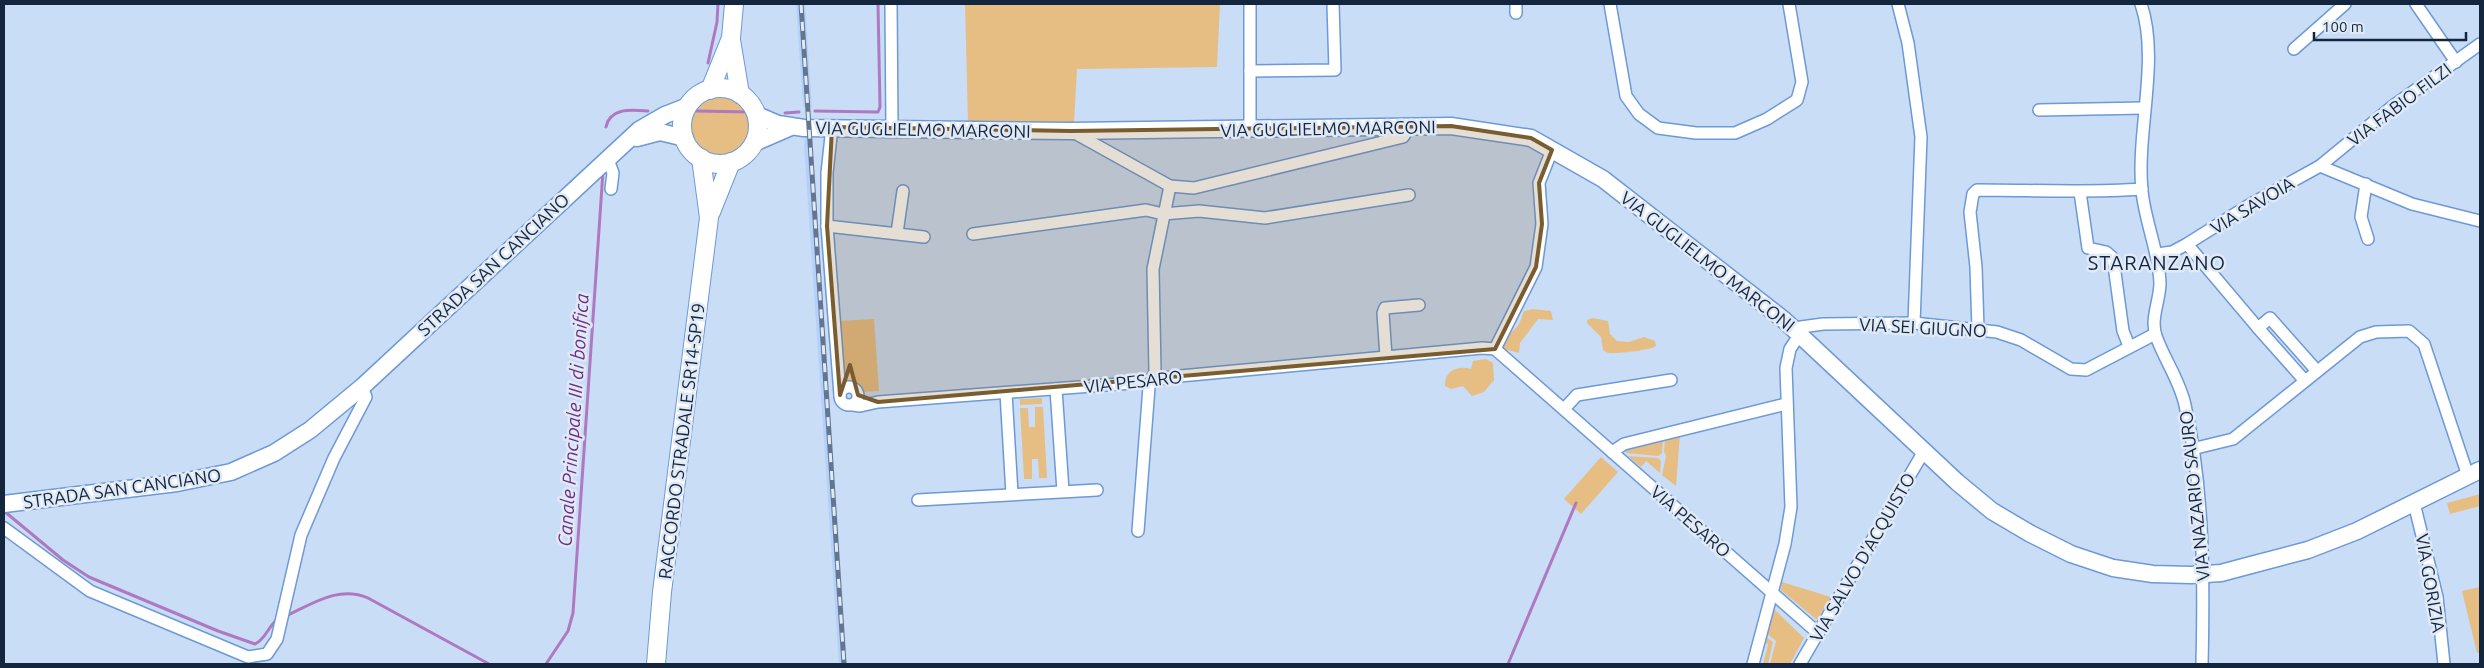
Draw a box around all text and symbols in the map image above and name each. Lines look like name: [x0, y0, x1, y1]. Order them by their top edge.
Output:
scale bar: [2314, 10, 2466, 42]
text: 100 m: [2322, 18, 2364, 35]
street label: VIA FABIO FILZI: [2343, 58, 2455, 150]
street label: VIA GUGLIELMO MARCONI: [1220, 116, 1436, 140]
street label: VIA GUGLIELMO MARCONI: [815, 117, 1031, 141]
street label: VIA SAVOIA: [2207, 172, 2298, 238]
street label: VIA GUGLIELMO MARCONI: [1617, 187, 1799, 335]
street label: STRADA SAN CANCIANO: [413, 189, 573, 339]
district label: STARANZANO: [2088, 251, 2226, 274]
water label: Canale Principale III di bonifica: [553, 293, 593, 547]
street label: RACCORDO STRADALE SR14-SP19: [654, 302, 708, 580]
street label: VIA SEI GIUGNO: [1859, 314, 1987, 340]
street label: VIA PESARO: [1083, 366, 1183, 396]
street label: VIA NAZARIO SAURO: [2175, 410, 2213, 582]
street label: STRADA SAN CANCIANO: [22, 464, 222, 512]
street label: VIA SALVO D'ACQUISTO: [1805, 469, 1919, 646]
street label: VIA PESARO: [1647, 481, 1735, 561]
street label: VIA GORIZIA: [2412, 532, 2450, 634]

